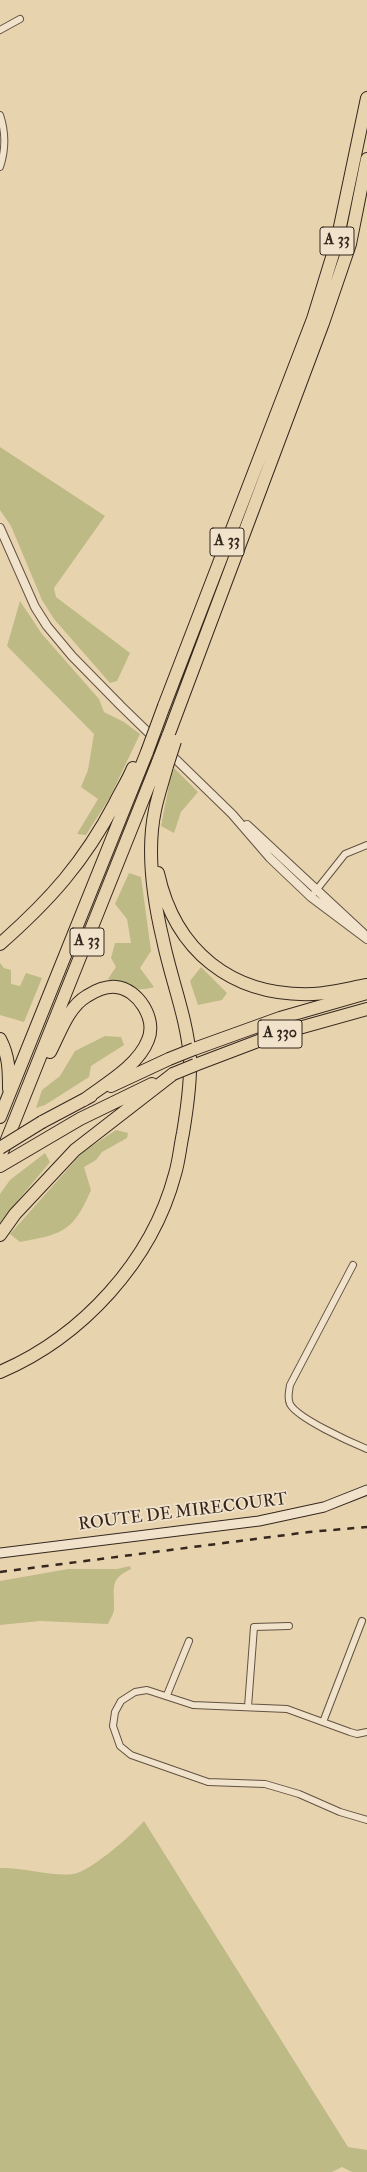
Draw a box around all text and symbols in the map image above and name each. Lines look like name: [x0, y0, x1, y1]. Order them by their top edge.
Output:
road number: A 33: [320, 227, 354, 255]
road number: A 33: [210, 528, 244, 556]
road number: A 33: [70, 928, 104, 956]
road number: A 330: [258, 1020, 302, 1048]
street label: ROUTE DE MIRECOURT: [77, 1490, 289, 1536]

